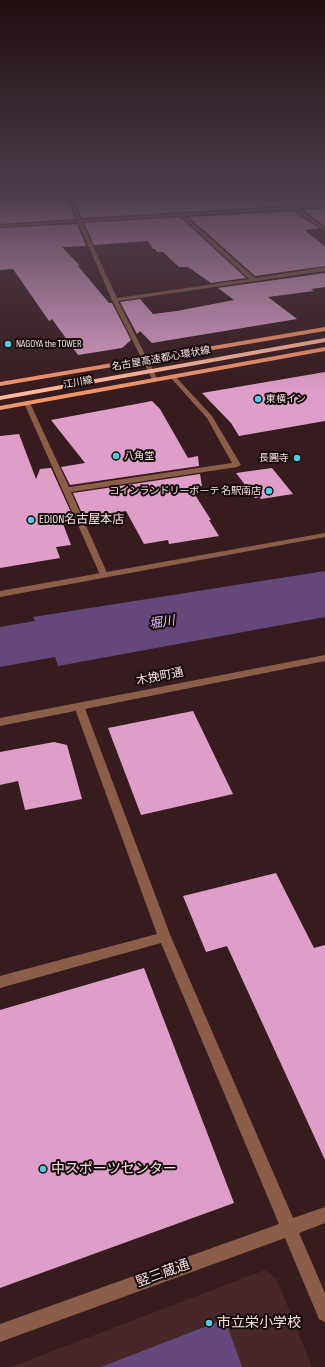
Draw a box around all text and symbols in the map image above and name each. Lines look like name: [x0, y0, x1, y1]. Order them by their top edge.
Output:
place label: NAGOYA the TOWER: [16, 338, 82, 350]
marker: NAGOYA the TOWER: [3, 339, 13, 349]
street label: 名古屋高速都心環状線: [111, 344, 211, 374]
street label: 江川線: [62, 374, 94, 392]
place label: 東横イン: [266, 393, 306, 405]
marker: 東横イン: [253, 394, 263, 404]
place label: 八角堂: [124, 450, 154, 462]
marker: 八角堂: [111, 451, 121, 461]
place label: 長圓寺: [259, 452, 289, 464]
marker: 長圓寺: [292, 453, 302, 463]
place label: コインランドリーボーテ 名駅南店: [109, 485, 261, 497]
marker: コインランドリーボーテ 名駅南店: [264, 486, 274, 496]
place label: EDION名古屋本店: [39, 513, 124, 527]
marker: EDION名古屋本店: [26, 515, 36, 525]
water label: 堀川: [148, 613, 176, 633]
street label: 木挽町通: [135, 665, 185, 689]
place label: 中スポーツセンター: [51, 1161, 177, 1177]
marker: 中スポーツセンター: [38, 1164, 48, 1174]
street label: 竪三蔵通: [134, 1257, 192, 1291]
place label: 市立栄小学校: [217, 1315, 301, 1331]
marker: 市立栄小学校: [204, 1318, 214, 1328]

